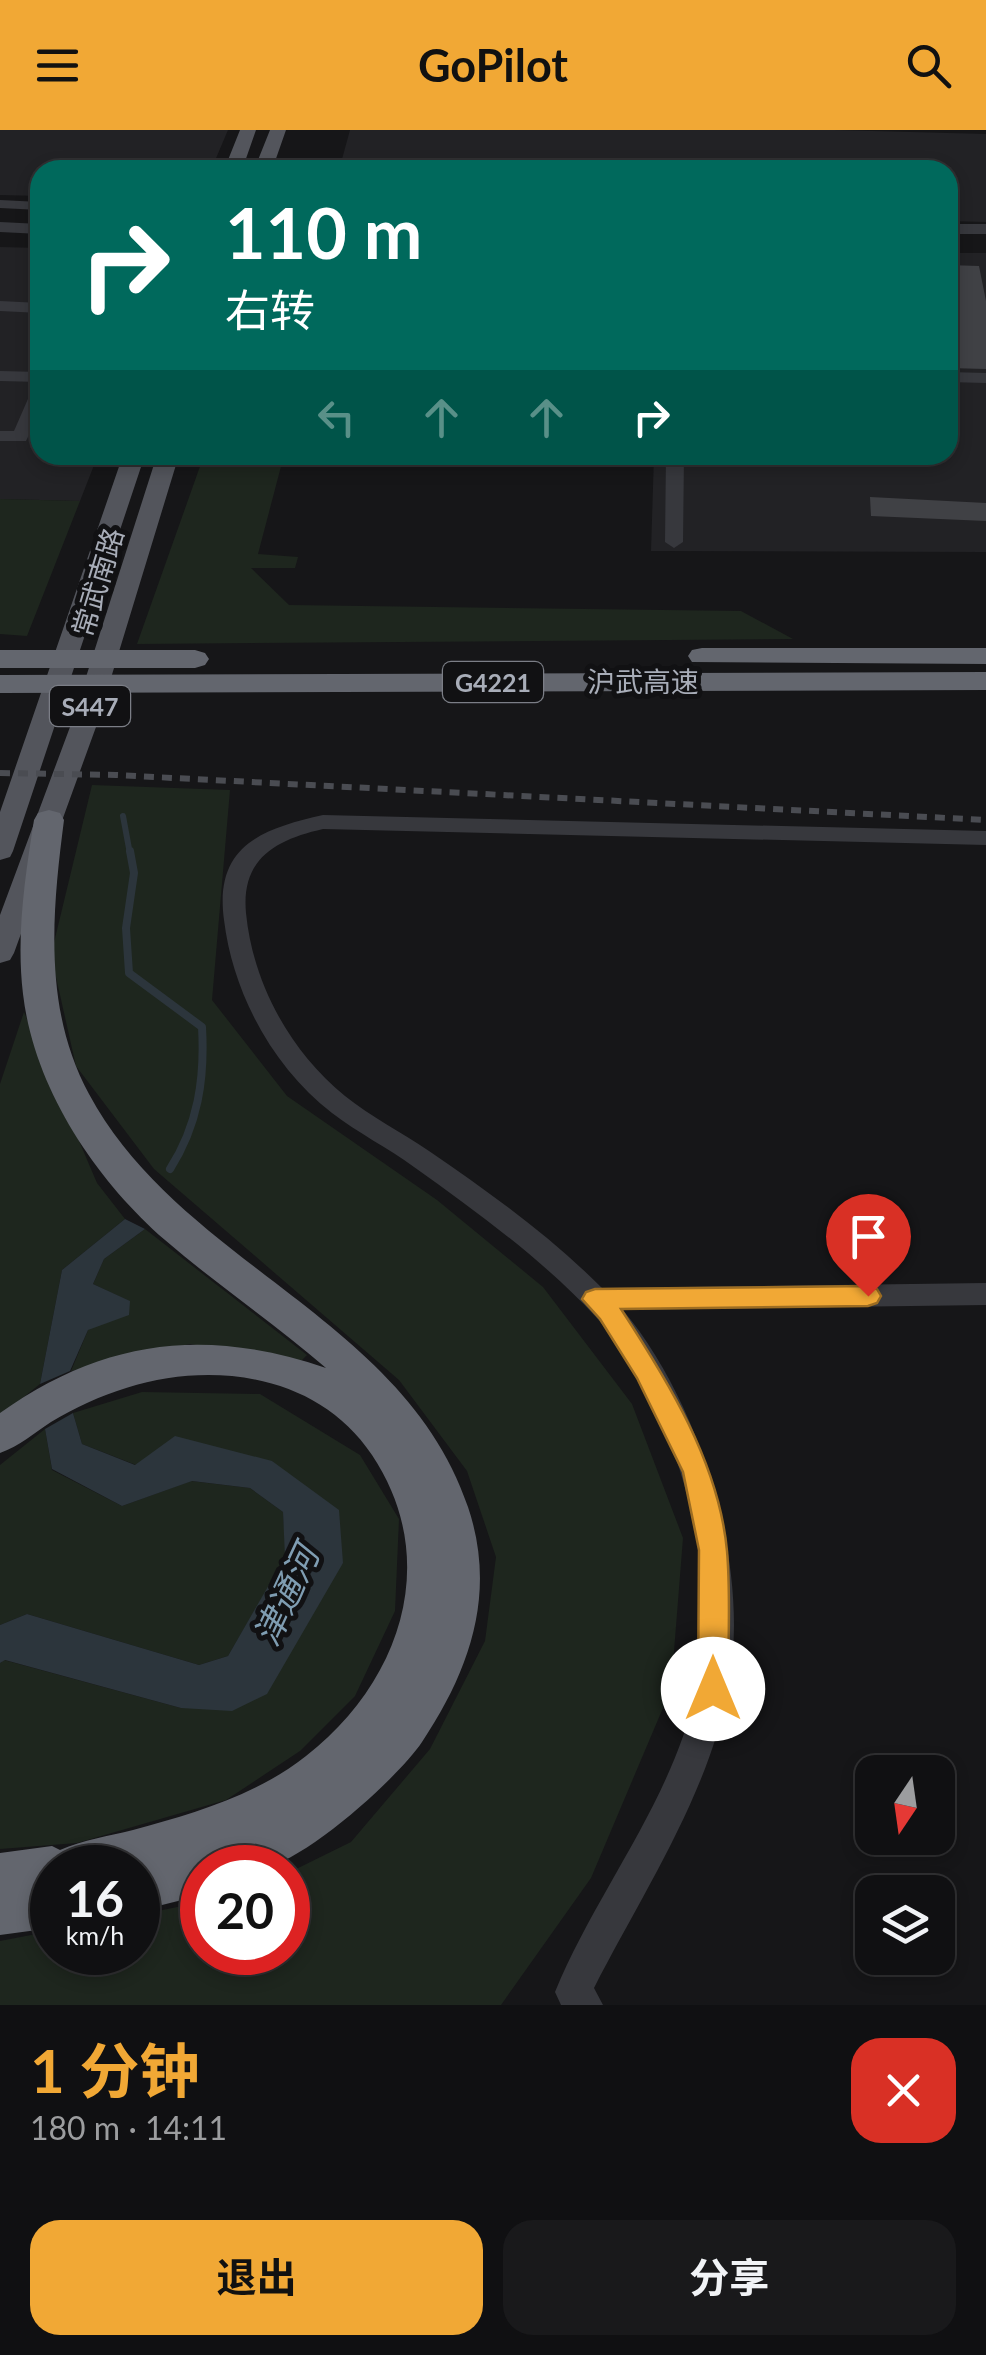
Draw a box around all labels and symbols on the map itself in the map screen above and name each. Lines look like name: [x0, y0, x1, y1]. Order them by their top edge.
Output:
street label: 常武南路: [64, 523, 130, 641]
road number: G4221: [443, 662, 543, 702]
street label: 沪武高速: [587, 664, 699, 698]
road number: S447: [50, 686, 130, 726]
pin: [826, 1194, 911, 1297]
water label: 津通河: [244, 1533, 329, 1651]
position arrow: [661, 1637, 765, 1741]
north arrow: [855, 1755, 955, 1855]
speed limit sign: 20: [180, 1845, 310, 1975]

